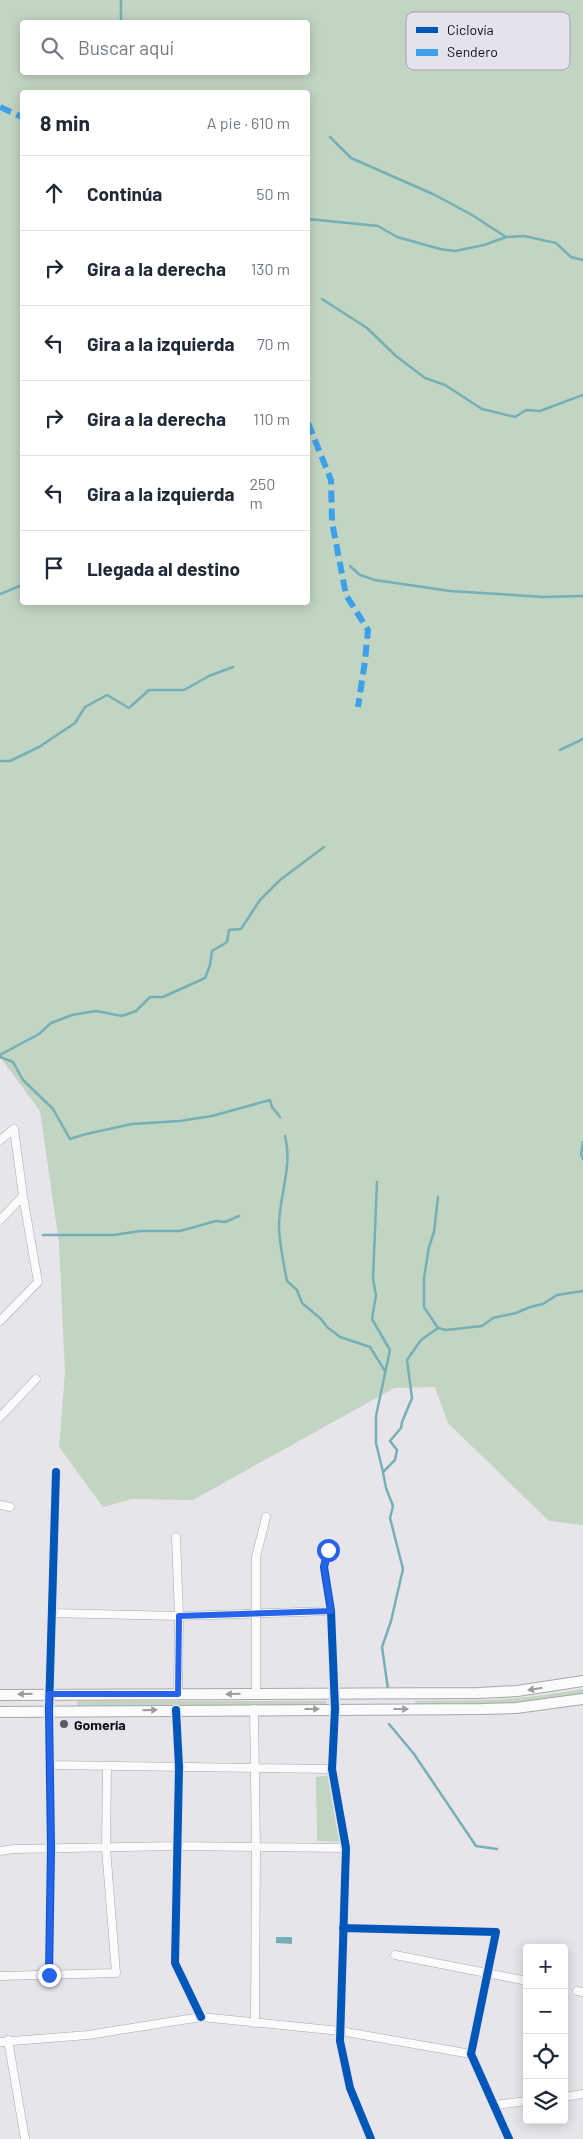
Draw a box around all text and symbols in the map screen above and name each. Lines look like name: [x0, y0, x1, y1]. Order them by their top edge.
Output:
legend: [406, 12, 570, 70]
search box: [20, 20, 310, 75]
text: Ciclovía: [447, 21, 494, 38]
icon: search: [38, 34, 66, 62]
text: Buscar aquí: [78, 36, 174, 59]
text: Sendero: [447, 43, 498, 60]
text: 8 min: [40, 110, 90, 135]
text: A pie · 610 m: [207, 113, 290, 132]
icon: ahead: [40, 179, 68, 207]
text: Continúa: [87, 182, 162, 205]
text: 50 m: [256, 184, 290, 203]
icon: right: [40, 254, 68, 282]
text: Gira a la derecha: [87, 257, 226, 280]
text: 130 m: [251, 259, 290, 278]
icon: left: [40, 329, 68, 357]
text: Gira a la izquierda: [87, 332, 235, 355]
text: 70 m: [257, 334, 290, 353]
icon: right: [40, 404, 68, 432]
text: Gira a la derecha: [87, 407, 226, 430]
text: 110 m: [253, 409, 290, 428]
text: 250 m: [250, 474, 275, 512]
icon: left: [40, 479, 68, 507]
text: Gira a la izquierda: [87, 482, 235, 505]
icon: arrive: [40, 554, 68, 582]
text: Llegada al destino: [87, 557, 240, 580]
route start: [317, 1539, 340, 1562]
one-way arrow: [526, 1685, 542, 1693]
one-way arrow: [16, 1690, 32, 1698]
one-way arrow: [225, 1690, 241, 1698]
one-way arrow: [305, 1705, 321, 1713]
one-way arrow: [393, 1705, 409, 1713]
one-way arrow: [142, 1706, 158, 1714]
place label: Gomería: [74, 1716, 126, 1733]
marker: Gomería: [58, 1718, 70, 1730]
map controls: [523, 1944, 568, 2124]
button: +: [523, 1944, 568, 1989]
route end: [38, 1964, 61, 1987]
button: −: [523, 1989, 568, 2034]
button: locate: [523, 2034, 568, 2079]
button: layers: [523, 2079, 568, 2124]

